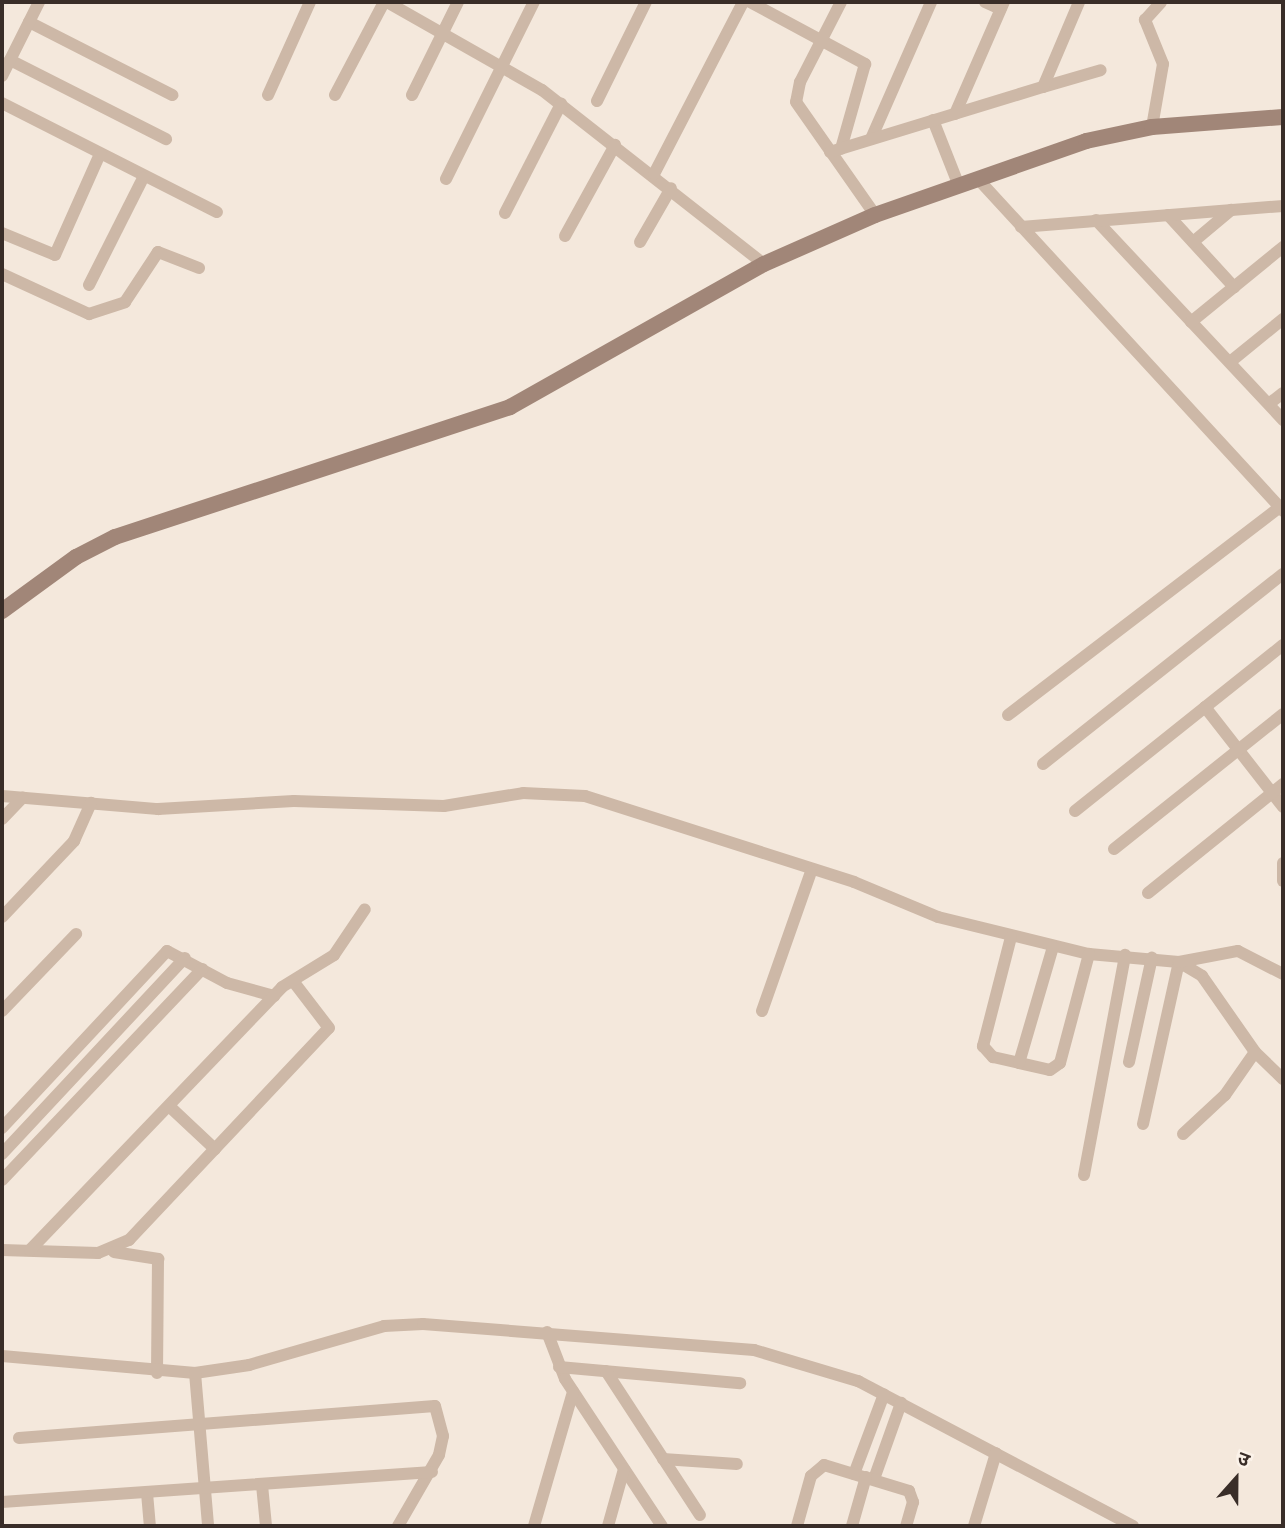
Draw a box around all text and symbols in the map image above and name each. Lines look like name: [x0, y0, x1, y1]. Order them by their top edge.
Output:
north arrow: [1201, 1444, 1271, 1514]
text: उ: [1234, 1445, 1253, 1473]

